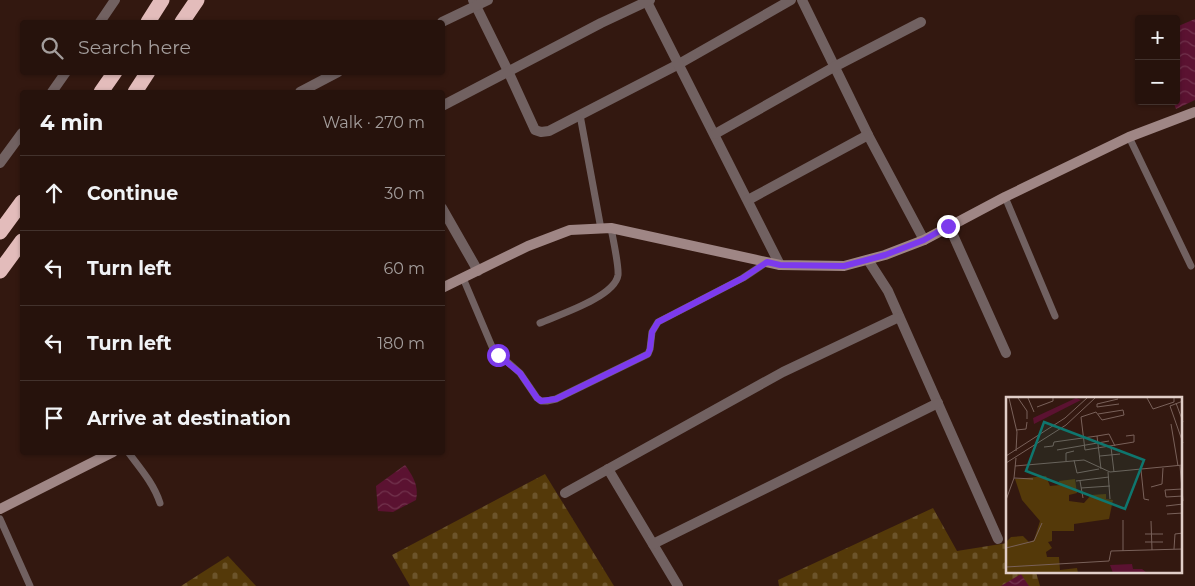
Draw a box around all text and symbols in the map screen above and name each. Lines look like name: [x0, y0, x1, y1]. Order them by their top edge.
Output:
map controls: [1135, 15, 1180, 105]
button: +: [1135, 15, 1180, 60]
search box: [20, 20, 445, 75]
icon: search: [38, 34, 66, 62]
text: Search here: [78, 36, 191, 59]
button: −: [1135, 60, 1180, 105]
text: 4 min: [40, 110, 103, 135]
text: Walk · 270 m: [322, 113, 425, 132]
icon: ahead: [40, 179, 68, 207]
text: Continue: [87, 182, 178, 205]
text: 30 m: [384, 184, 425, 203]
route end: [937, 215, 960, 238]
icon: left: [40, 254, 68, 282]
text: Turn left: [87, 257, 172, 280]
text: 60 m: [383, 259, 425, 278]
icon: left: [40, 329, 68, 357]
text: Turn left: [87, 332, 172, 355]
text: 180 m: [377, 334, 425, 353]
route start: [487, 344, 510, 367]
inset map: [1006, 397, 1182, 574]
icon: arrive: [40, 404, 68, 432]
text: Arrive at destination: [87, 407, 291, 430]

